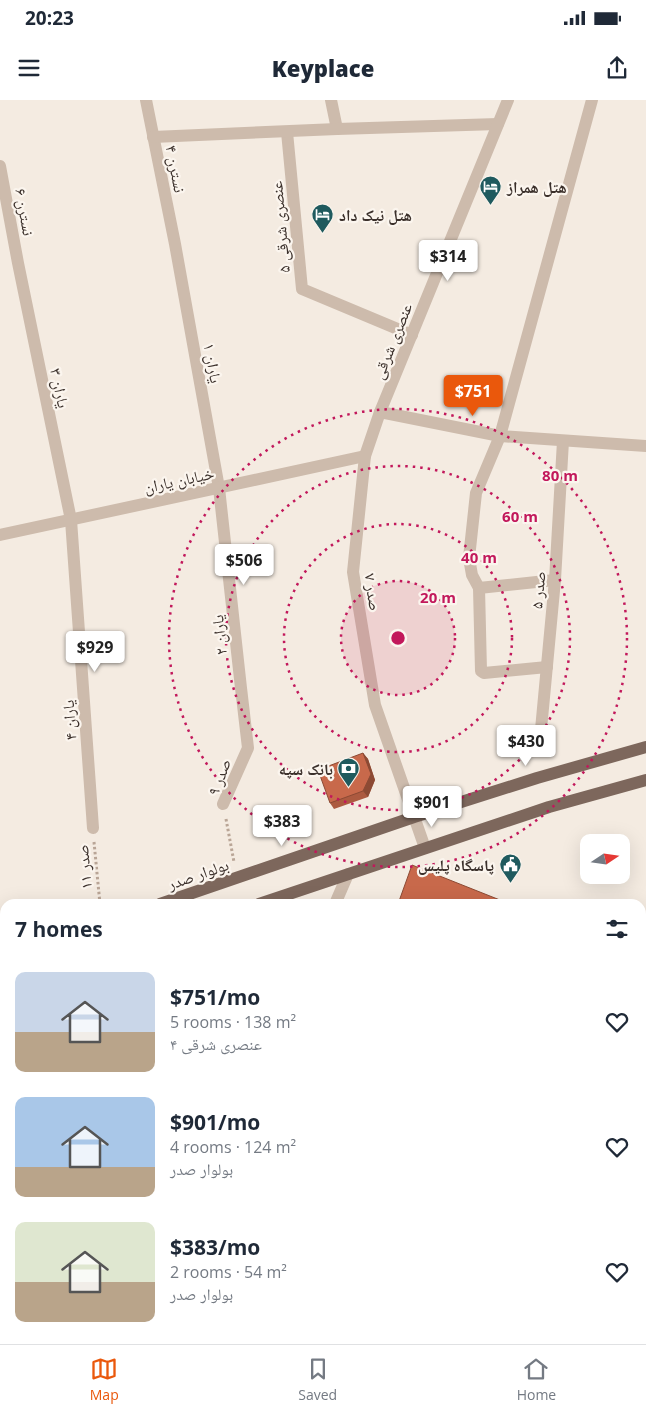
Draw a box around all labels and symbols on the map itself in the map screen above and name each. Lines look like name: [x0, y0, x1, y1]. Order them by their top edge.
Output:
street label: نسترن ۴: [161, 143, 191, 195]
hotel icon: هتل همراز: [479, 175, 503, 206]
place label: هتل همراز: [506, 176, 567, 198]
street label: عنصری شرقی ۵: [265, 180, 295, 274]
street label: نسترن ۶: [10, 186, 40, 238]
hotel icon: هتل نیک داد: [311, 203, 335, 234]
place label: هتل نیک داد: [339, 204, 412, 226]
pin: $314: [418, 240, 478, 282]
street label: عنصری شرقی: [367, 300, 417, 382]
street label: یاران ۱: [199, 341, 227, 385]
street label: یاران ۳: [45, 366, 75, 410]
pin: $751: [443, 374, 503, 417]
street label: خیابان یاران: [142, 462, 216, 498]
text: 80 m: [542, 465, 578, 485]
text: 60 m: [502, 506, 538, 526]
pin: $506: [214, 544, 274, 586]
text: 40 m: [461, 547, 497, 567]
street label: صدر ۵: [525, 570, 551, 610]
street label: صدر ۷: [359, 572, 387, 612]
text: 20 m: [420, 587, 456, 607]
street label: یاران ۲: [206, 614, 232, 656]
centre of rings: [389, 629, 407, 647]
pin: $929: [65, 630, 125, 673]
street label: یاران ۴: [57, 699, 81, 741]
pin: $430: [496, 724, 556, 767]
street label: صدر ۹: [202, 755, 236, 799]
bank icon: بانک سپه: [337, 757, 361, 788]
place label: بانک سپه: [279, 758, 333, 780]
pin: $901: [402, 786, 462, 828]
pin: $383: [252, 804, 312, 847]
north arrow: [580, 834, 630, 884]
street label: صدر ۱۱: [71, 844, 97, 890]
street label: بولوار صدر: [164, 853, 231, 895]
public building icon: پاسگاه پلیس: [498, 853, 522, 884]
place label: پاسگاه پلیس: [418, 854, 494, 876]

